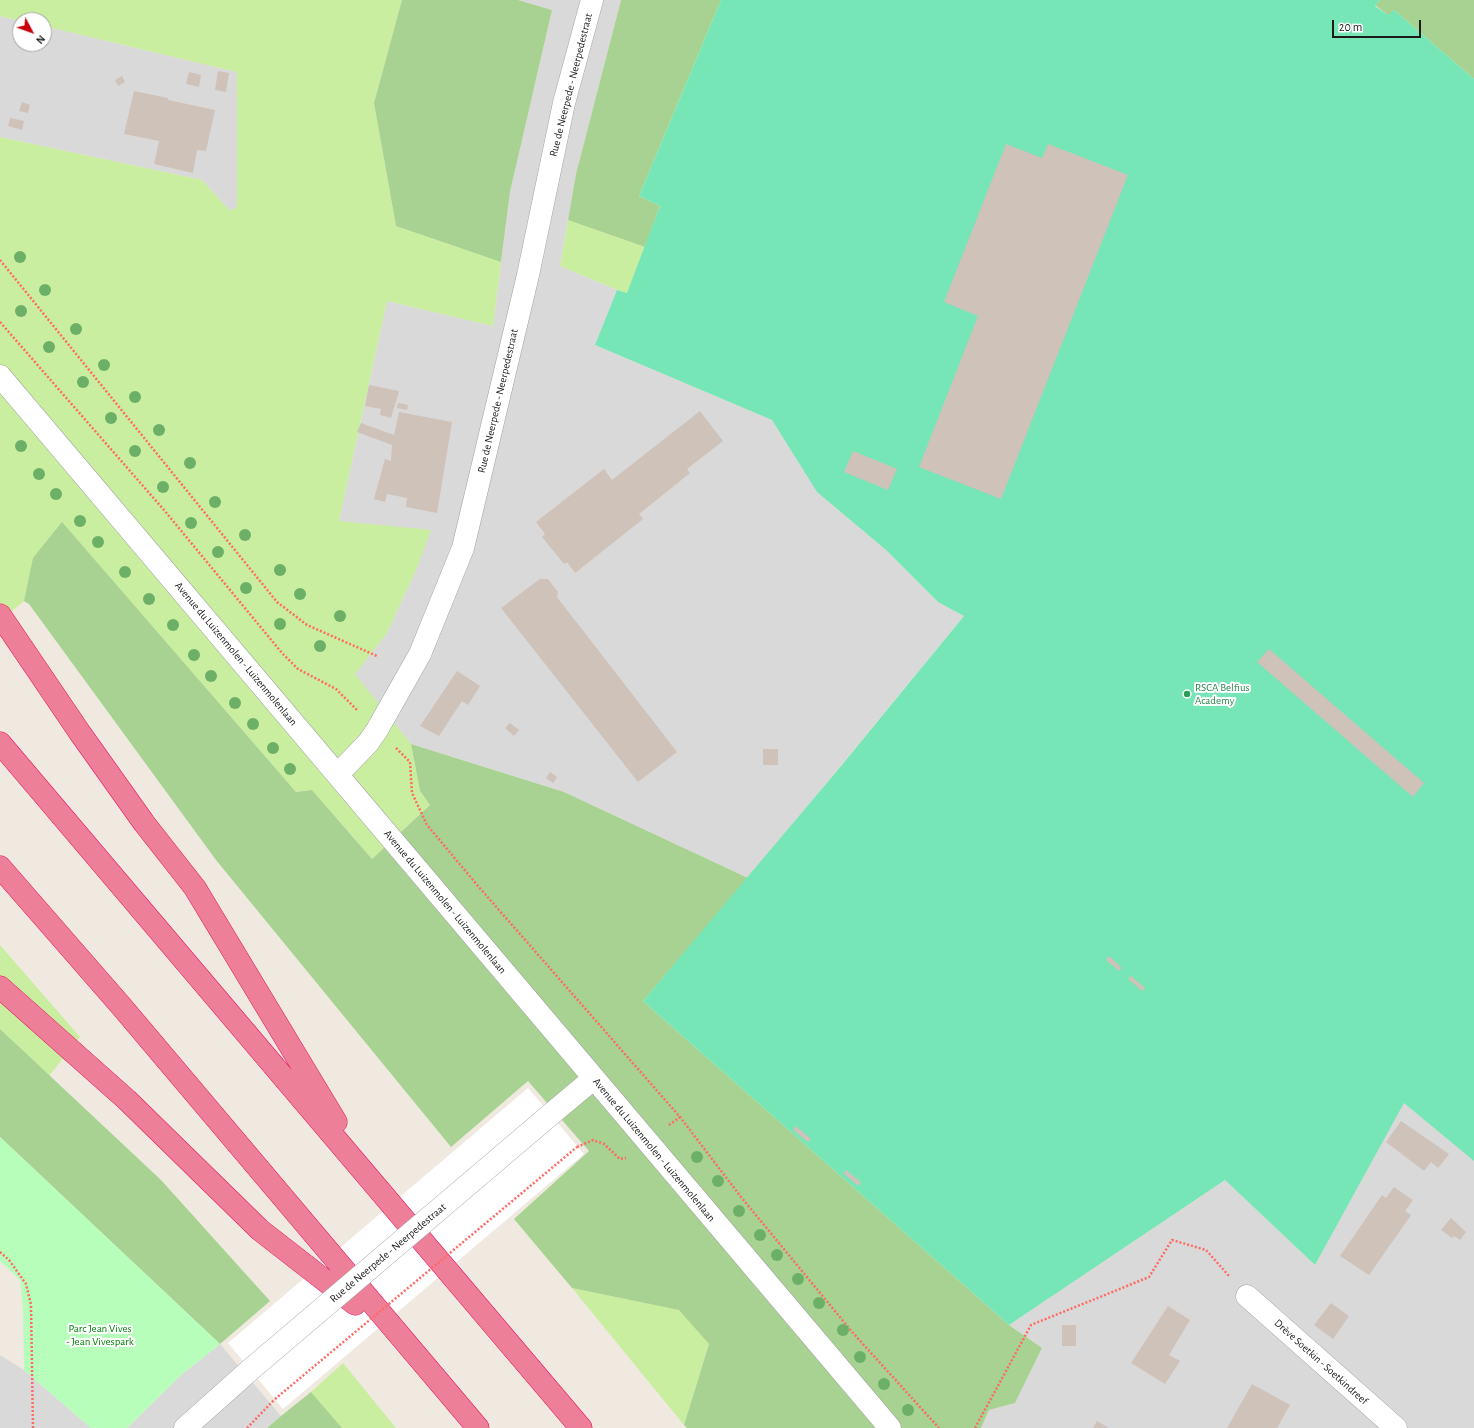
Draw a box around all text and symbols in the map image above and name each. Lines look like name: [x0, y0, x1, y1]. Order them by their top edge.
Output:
north arrow: [12, 12, 52, 52]
street label: Rue de Neerpede - Neerpedestraat: [547, 12, 595, 158]
scale bar: [1334, 12, 1423, 38]
text: 20 m: [1339, 21, 1362, 33]
text: N: [34, 33, 47, 46]
street label: Rue de Neerpede - Neerpedestraat: [475, 328, 521, 474]
street label: Avenue du Luizenmolen - Luizenmolenlaan: [172, 579, 300, 729]
place label: RSCA Belfius Academy: [1195, 681, 1250, 707]
marker: RSCA Belfius Academy: [1182, 689, 1192, 699]
street label: Avenue du Luizenmolen - Luizenmolenlaan: [381, 827, 509, 977]
street label: Avenue du Luizenmolen - Luizenmolenlaan: [590, 1075, 718, 1225]
street label: Rue de Neerpede - Neerpedestraat: [327, 1201, 449, 1305]
street label: Drève Soetkin - Soetkindreef: [1271, 1316, 1371, 1408]
park label: Parc Jean Vives - Jean Vivespark: [66, 1322, 134, 1348]

